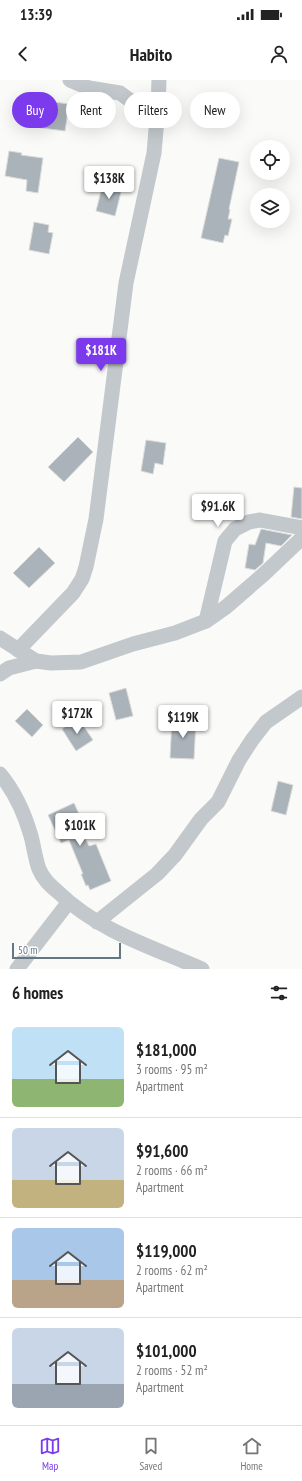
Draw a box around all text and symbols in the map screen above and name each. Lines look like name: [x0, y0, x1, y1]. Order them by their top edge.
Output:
text: 13:39: [20, 5, 52, 24]
icon: back: [12, 43, 34, 65]
text: Habito: [130, 43, 172, 66]
icon: person: [268, 43, 290, 65]
chip: Buy: [12, 92, 58, 128]
chip: Rent: [66, 92, 116, 128]
chip: Filters: [124, 92, 182, 128]
chip: New: [190, 92, 240, 128]
map controls: [250, 140, 290, 228]
button: locate: [250, 140, 290, 180]
pin: $138K: [81, 166, 137, 200]
text: $138K: [93, 170, 125, 187]
button: layers: [250, 188, 290, 228]
pin: $181K: [73, 338, 129, 372]
text: $181K: [85, 342, 117, 359]
pin: $91.6K: [185, 494, 251, 528]
text: $91.6K: [201, 498, 235, 515]
pin: $172K: [49, 701, 105, 735]
text: $172K: [61, 705, 93, 722]
pin: $119K: [155, 705, 211, 739]
text: $119K: [167, 709, 199, 726]
pin: $101K: [52, 813, 108, 847]
text: $101K: [64, 817, 96, 834]
scale bar: [12, 941, 121, 960]
text: 50 m: [18, 943, 37, 957]
text: 6 homes: [12, 982, 63, 1004]
icon: filters: [268, 982, 290, 1004]
text: $181,000: [136, 1039, 197, 1061]
icon: home: [44, 1043, 92, 1091]
text: 3 rooms · 95 m²: [136, 1061, 208, 1078]
text: Apartment: [136, 1078, 184, 1095]
text: $91,600: [136, 1140, 188, 1162]
icon: home: [44, 1144, 92, 1192]
text: 2 rooms · 66 m²: [136, 1162, 208, 1179]
text: Apartment: [136, 1179, 184, 1196]
text: $119,000: [136, 1240, 197, 1262]
icon: home: [44, 1244, 92, 1292]
text: 2 rooms · 62 m²: [136, 1262, 208, 1279]
text: Apartment: [136, 1279, 184, 1296]
text: $101,000: [136, 1340, 197, 1362]
icon: home: [44, 1344, 92, 1392]
text: 2 rooms · 52 m²: [136, 1362, 208, 1379]
text: Apartment: [136, 1379, 184, 1396]
tab: Map: [39, 1435, 61, 1473]
tab: Saved: [139, 1435, 162, 1473]
tab: Home: [240, 1435, 263, 1473]

